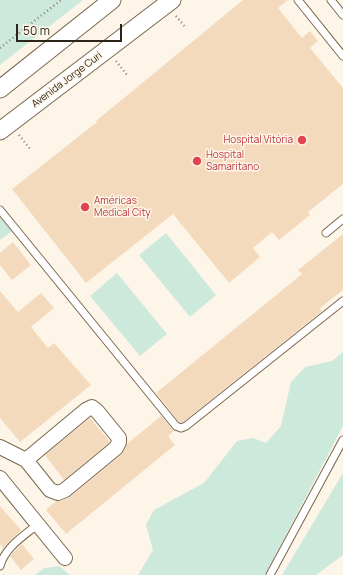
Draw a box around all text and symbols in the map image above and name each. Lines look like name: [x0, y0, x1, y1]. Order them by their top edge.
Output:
scale bar: [18, 16, 124, 42]
text: 50 m: [23, 22, 50, 39]
street label: Avenida Jorge Curi: [29, 50, 105, 110]
place label: Hospital Vitória: [224, 134, 293, 146]
marker: Hospital Vitória: [296, 134, 308, 146]
place label: Hospital Samaritano: [206, 149, 259, 172]
marker: Hospital Samaritano: [191, 155, 203, 167]
place label: Américas Medical City: [94, 195, 151, 218]
marker: Américas Medical City: [79, 201, 91, 213]

